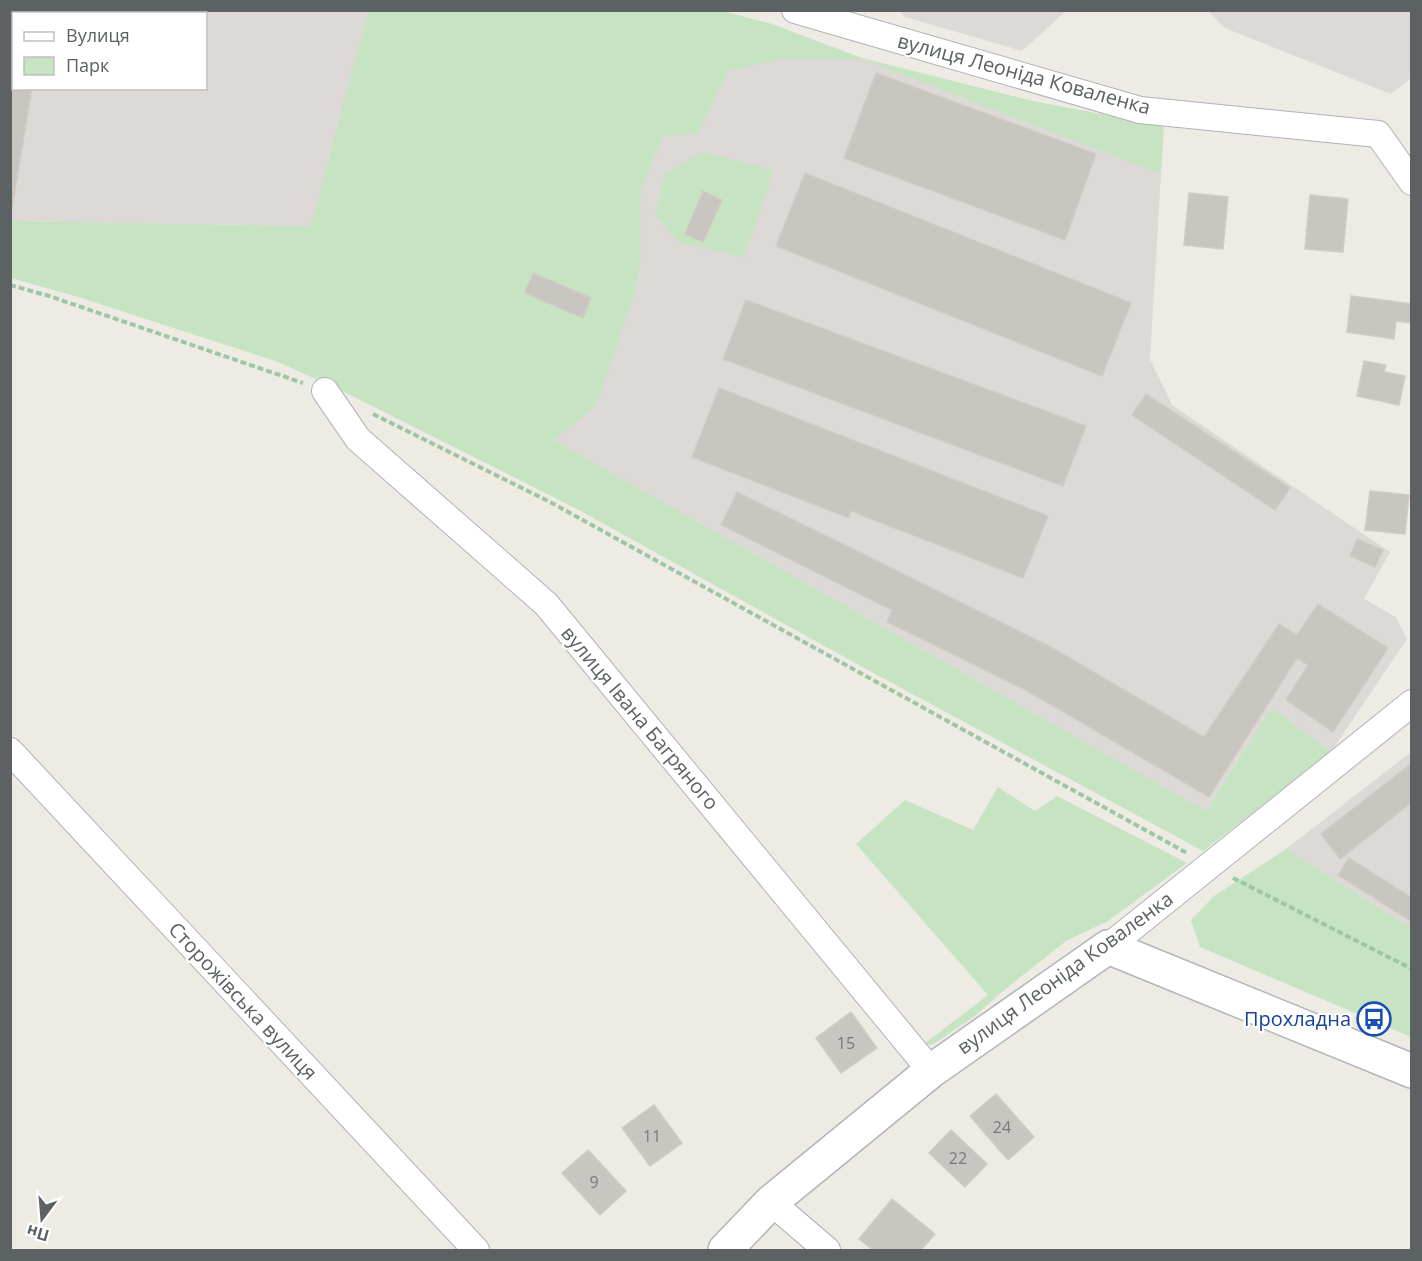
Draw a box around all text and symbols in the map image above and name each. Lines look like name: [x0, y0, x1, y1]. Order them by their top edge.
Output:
legend: [12, 12, 207, 90]
text: Вулиця: [66, 23, 130, 47]
street label: вулиця Леоніда Коваленка: [895, 27, 1154, 120]
text: Парк: [66, 53, 110, 77]
street label: вулиця Івана Багряного: [555, 620, 725, 815]
street label: вулиця Леоніда Коваленка: [951, 885, 1178, 1060]
street label: Сторожівська вулиця: [163, 916, 324, 1085]
bus stop icon: Прохладна: [1356, 1001, 1392, 1037]
place label: Прохладна: [1244, 1005, 1351, 1032]
house number: 15: [837, 1032, 855, 1054]
house number: 24: [993, 1116, 1011, 1138]
house number: 11: [643, 1125, 661, 1147]
house number: 22: [949, 1147, 967, 1169]
house number: 9: [589, 1171, 599, 1193]
north arrow: [12, 1189, 72, 1249]
text: Пн: [24, 1220, 52, 1247]

